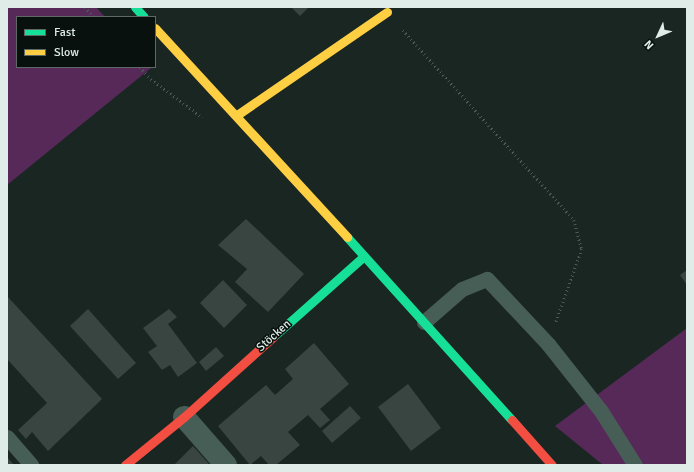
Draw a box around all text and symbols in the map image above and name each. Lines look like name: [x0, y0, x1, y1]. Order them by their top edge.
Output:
legend: [16, 16, 156, 68]
north arrow: [638, 16, 678, 56]
text: Fast: [54, 25, 75, 40]
text: N: [642, 37, 656, 52]
text: Slow: [54, 45, 79, 60]
street label: Stöcken: [254, 317, 294, 355]

